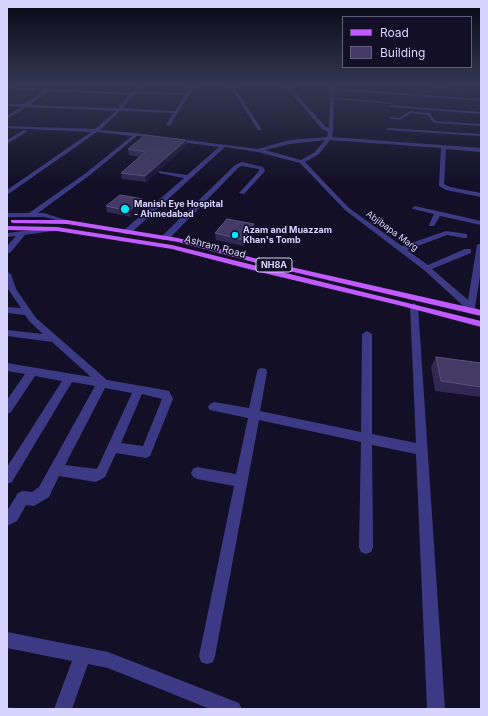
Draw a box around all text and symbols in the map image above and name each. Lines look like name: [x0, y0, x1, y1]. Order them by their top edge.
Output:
legend: [342, 16, 472, 68]
text: Road: [380, 25, 409, 40]
text: Building: [380, 45, 425, 60]
place label: Manish Eye Hospital - Ahmedabad: [134, 199, 223, 220]
marker: Manish Eye Hospital - Ahmedabad: [119, 203, 131, 215]
street label: Abjibapa Marg: [364, 208, 420, 254]
place label: Azam and Muazzam Khan's Tomb: [243, 225, 332, 246]
marker: Azam and Muazzam Khan's Tomb: [230, 230, 240, 240]
street label: Ashram Road: [183, 233, 247, 261]
road number: NH8A: [256, 258, 292, 272]

